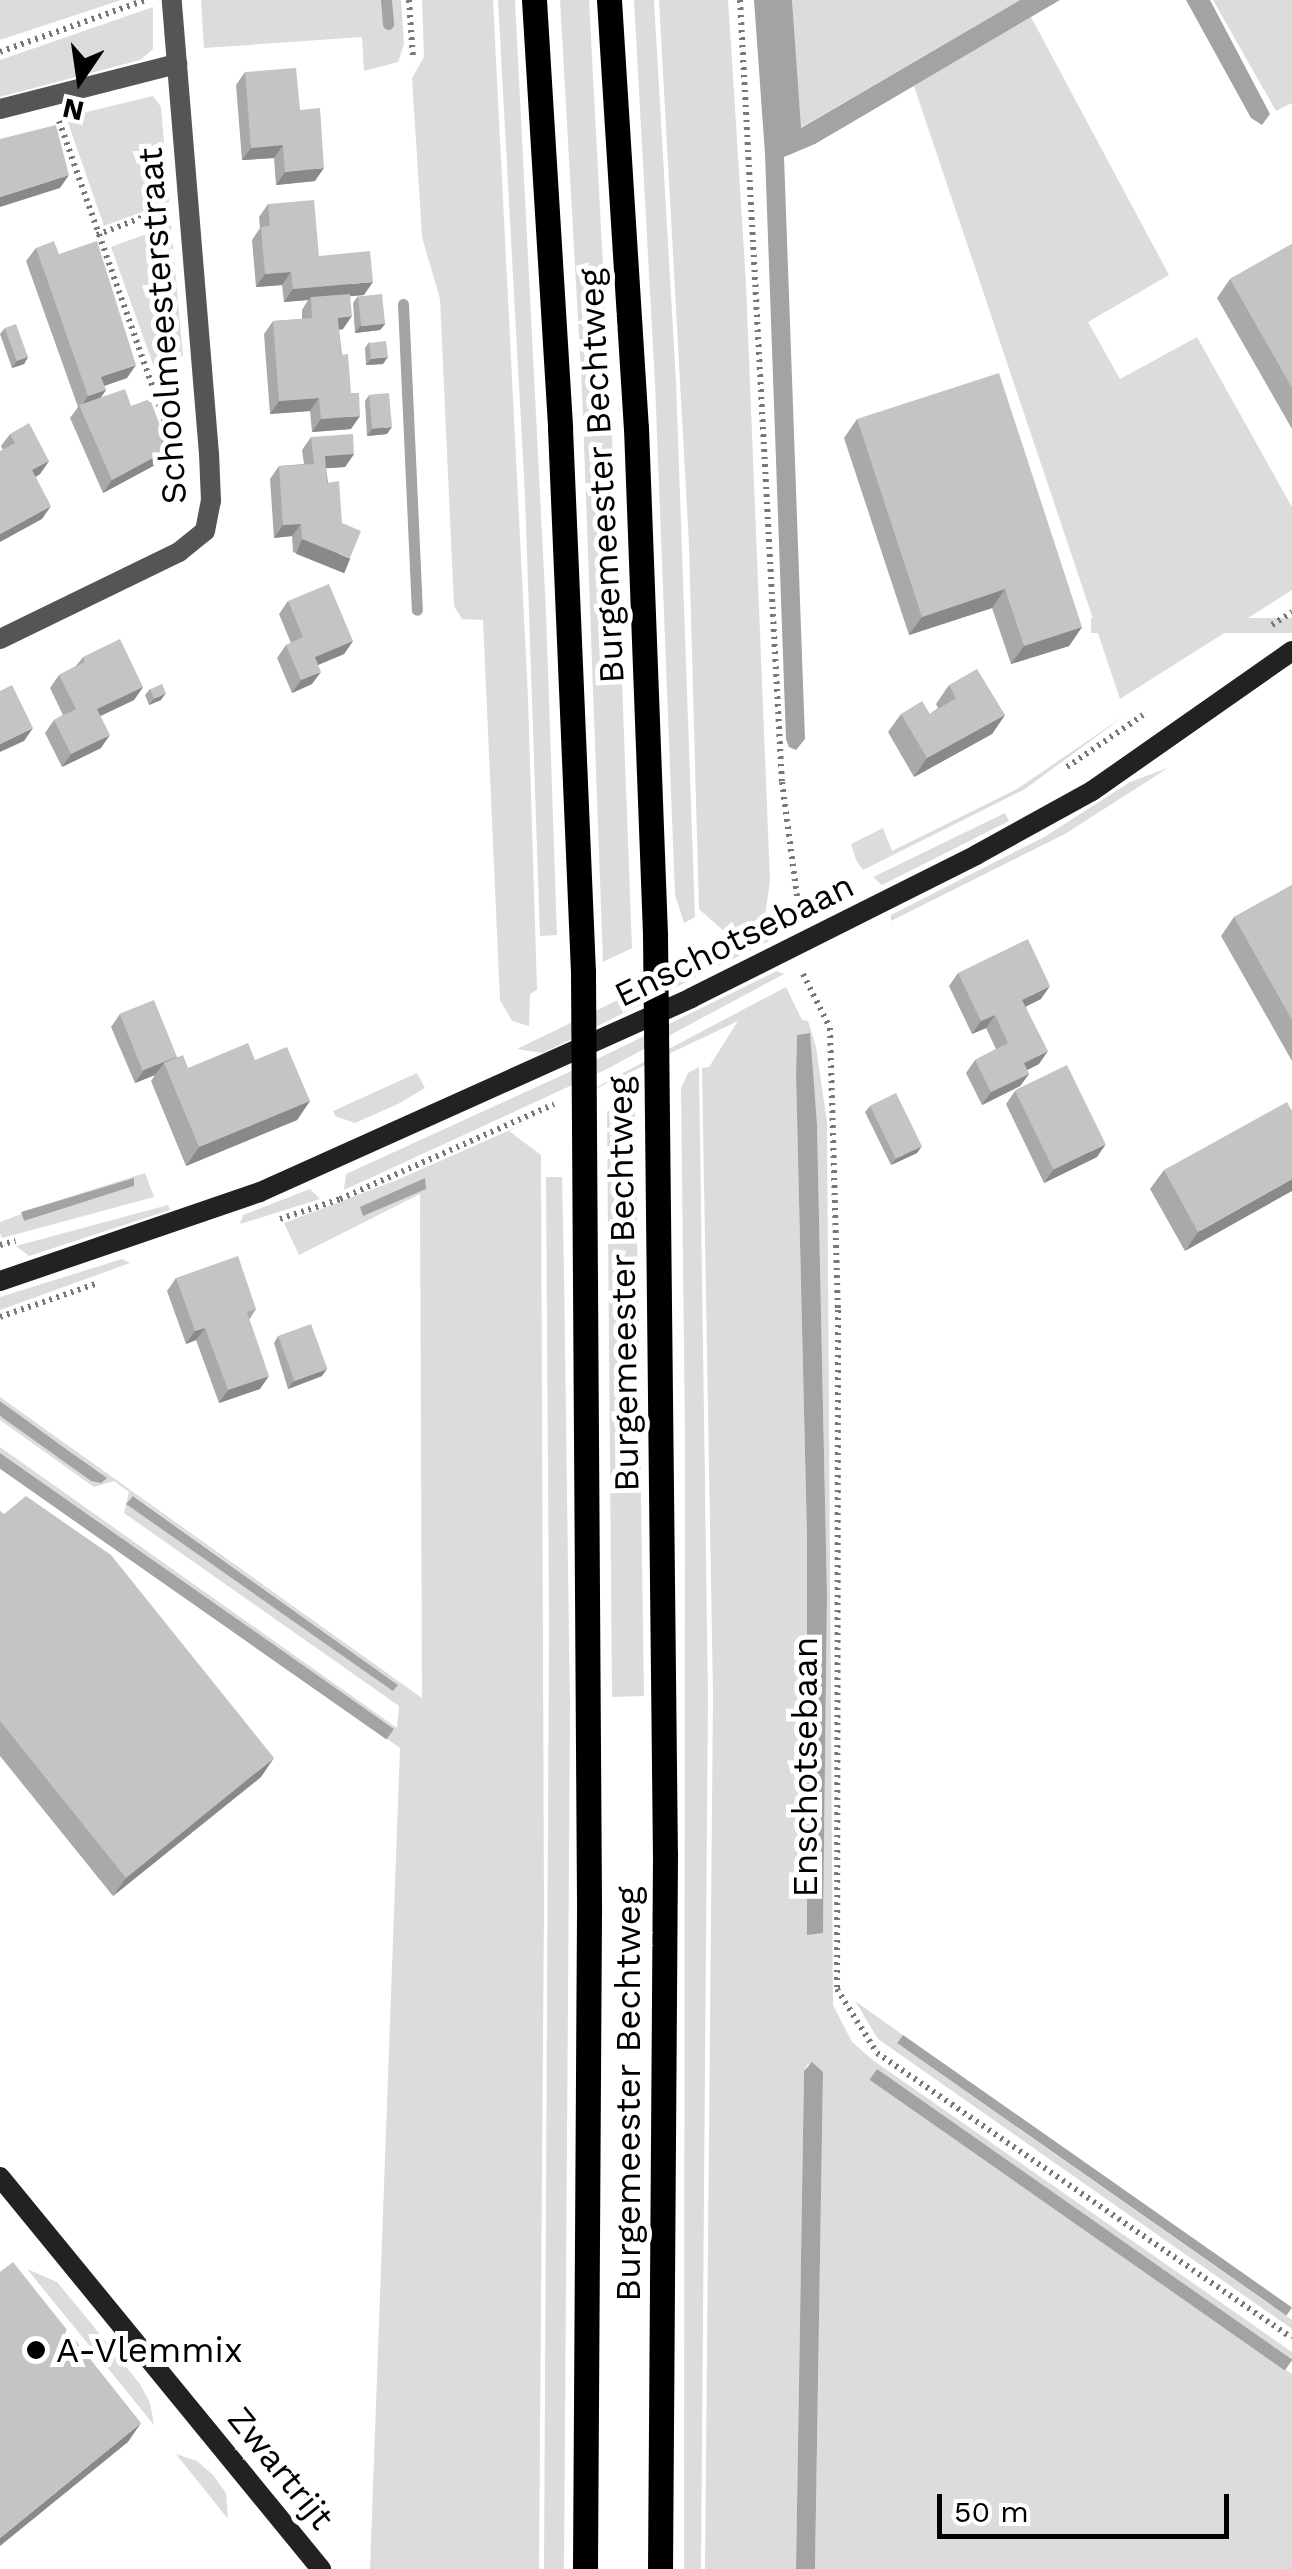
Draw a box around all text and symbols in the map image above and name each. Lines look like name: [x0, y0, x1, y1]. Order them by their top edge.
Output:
north arrow: [30, 30, 130, 130]
text: N: [59, 91, 87, 128]
street label: Schoolmeesterstraat: [129, 146, 195, 506]
street label: Burgemeester Bechtweg: [569, 267, 633, 685]
street label: Enschotsebaan: [608, 864, 860, 1016]
street label: Burgemeester Bechtweg: [598, 1076, 648, 1492]
street label: Enschotsebaan: [784, 1637, 826, 1897]
street label: Burgemeester Bechtweg: [607, 1886, 649, 2302]
place label: A-Vlemmix: [56, 2329, 243, 2371]
marker: A-Vlemmix: [25, 2339, 47, 2361]
street label: Zwartrijt: [219, 2398, 343, 2538]
scale bar: [942, 2474, 1234, 2536]
text: 50 m: [954, 2494, 1029, 2529]

